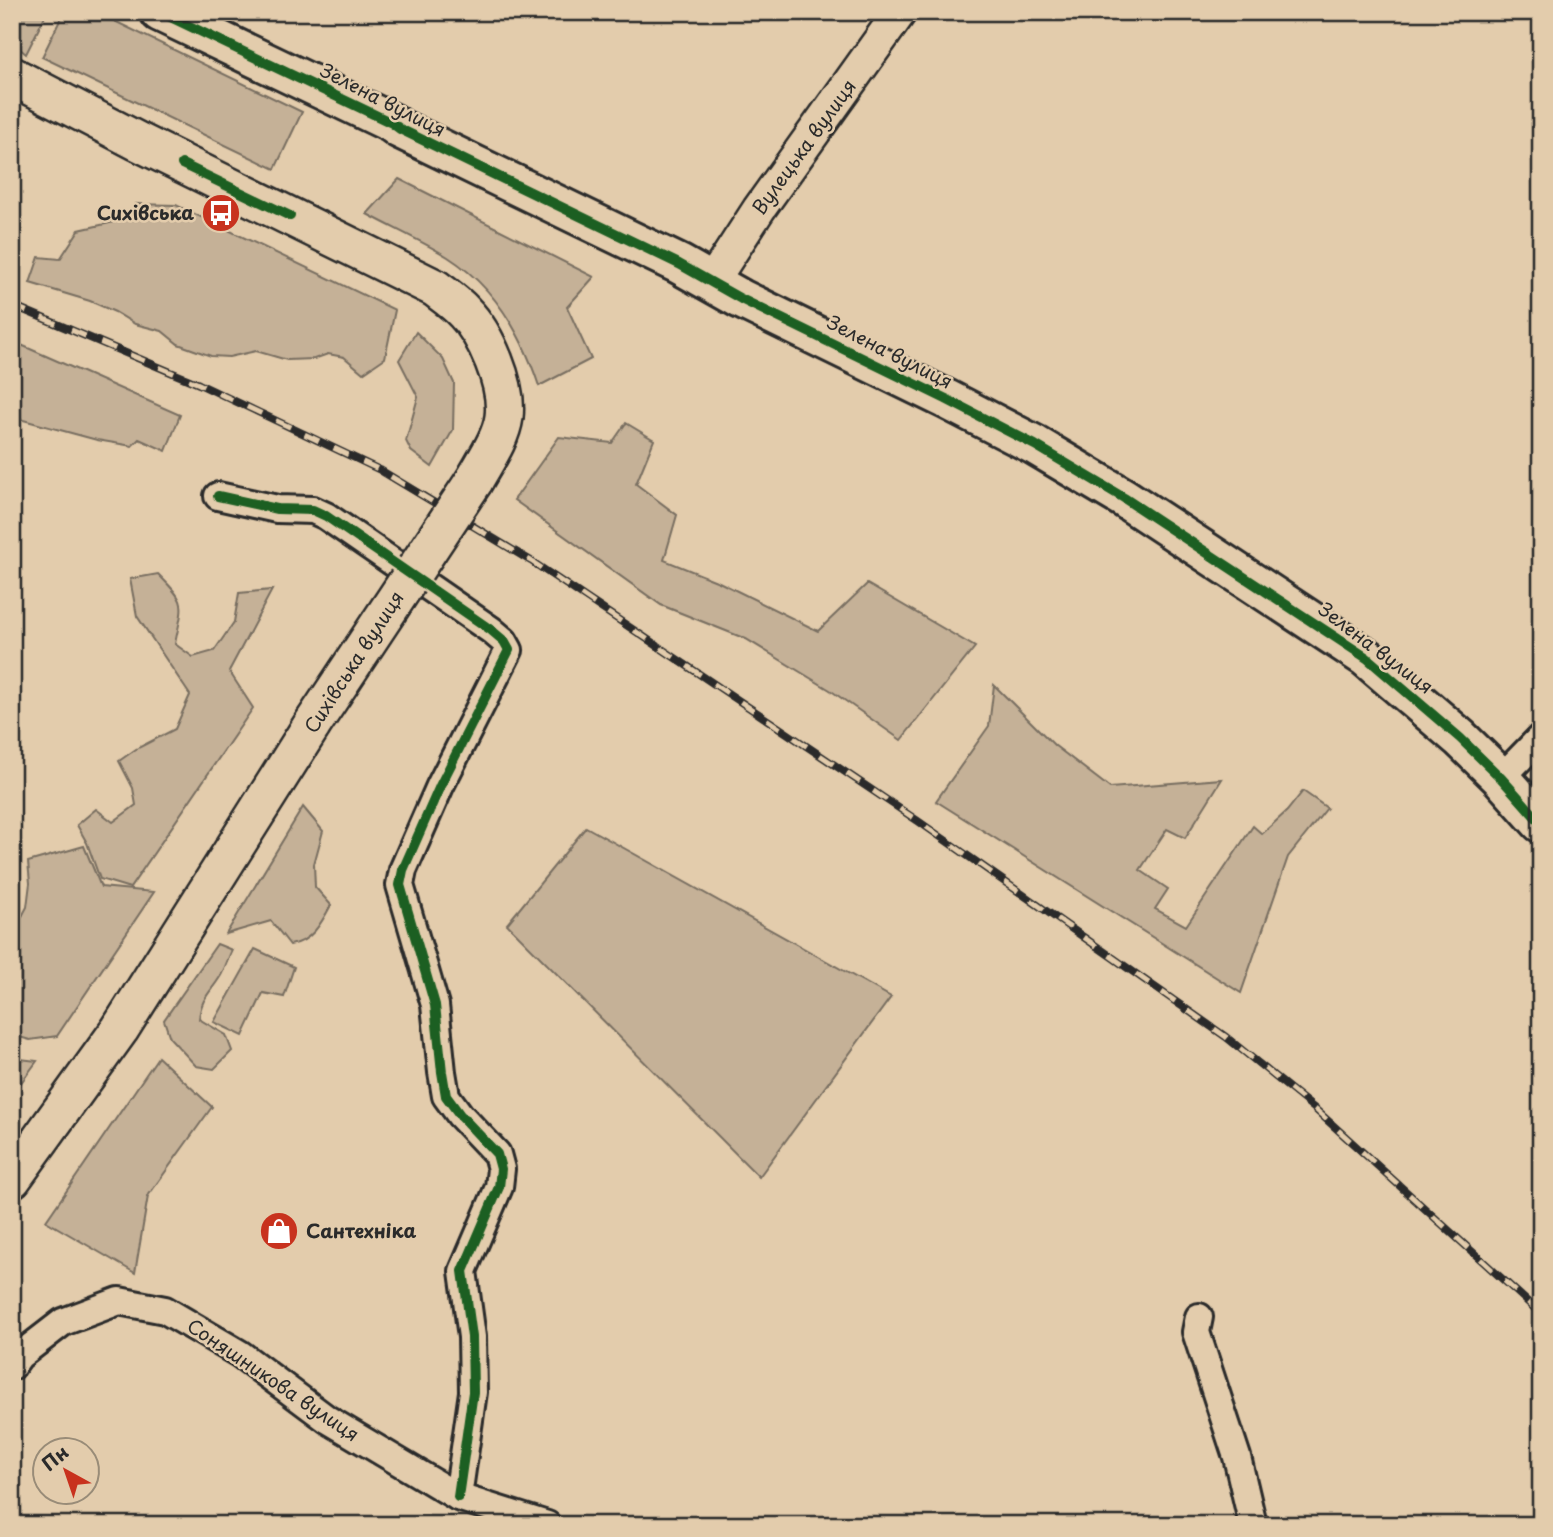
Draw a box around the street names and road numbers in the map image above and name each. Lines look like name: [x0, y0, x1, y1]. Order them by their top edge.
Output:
street label: Зелена вулиця: [316, 55, 451, 143]
street label: Вулецька вулиця: [745, 73, 862, 220]
street label: Зелена вулиця: [823, 307, 958, 395]
street label: Сихівська вулиця: [297, 585, 410, 738]
street label: Зелена вулиця: [1313, 595, 1440, 700]
street label: Соняшникова вулиця: [182, 1311, 365, 1447]

